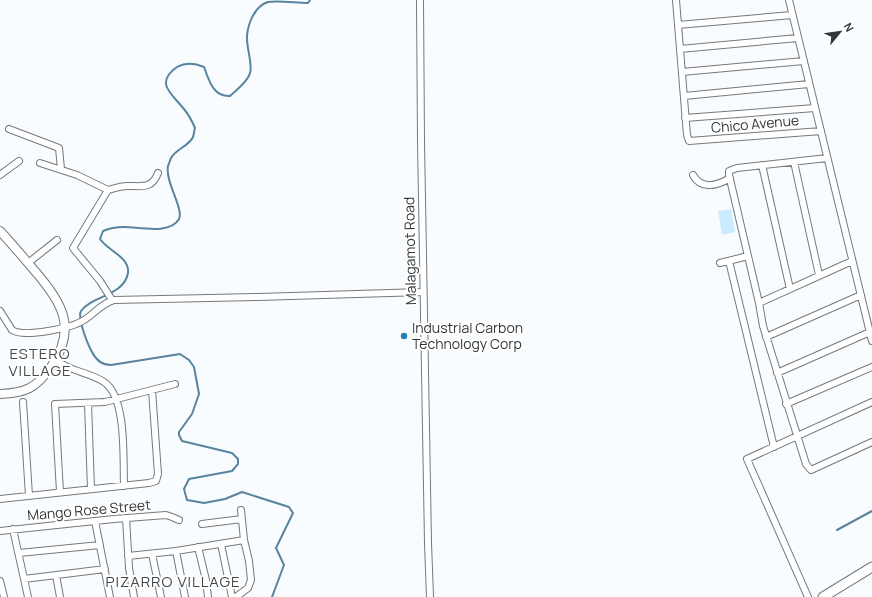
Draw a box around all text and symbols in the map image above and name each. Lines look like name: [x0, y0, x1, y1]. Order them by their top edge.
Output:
north arrow: [820, 12, 860, 52]
text: N: [841, 20, 858, 34]
street label: Chico Avenue: [710, 110, 800, 137]
street label: Malagamot Road: [399, 197, 420, 305]
place label: Industrial Carbon Technology Corp: [412, 318, 523, 353]
marker: Industrial Carbon Technology Corp: [399, 331, 409, 341]
district label: ESTERO VILLAGE: [8, 343, 72, 381]
street label: Mango Rose Street: [27, 495, 152, 524]
district label: PIZARRO VILLAGE: [105, 571, 241, 592]

